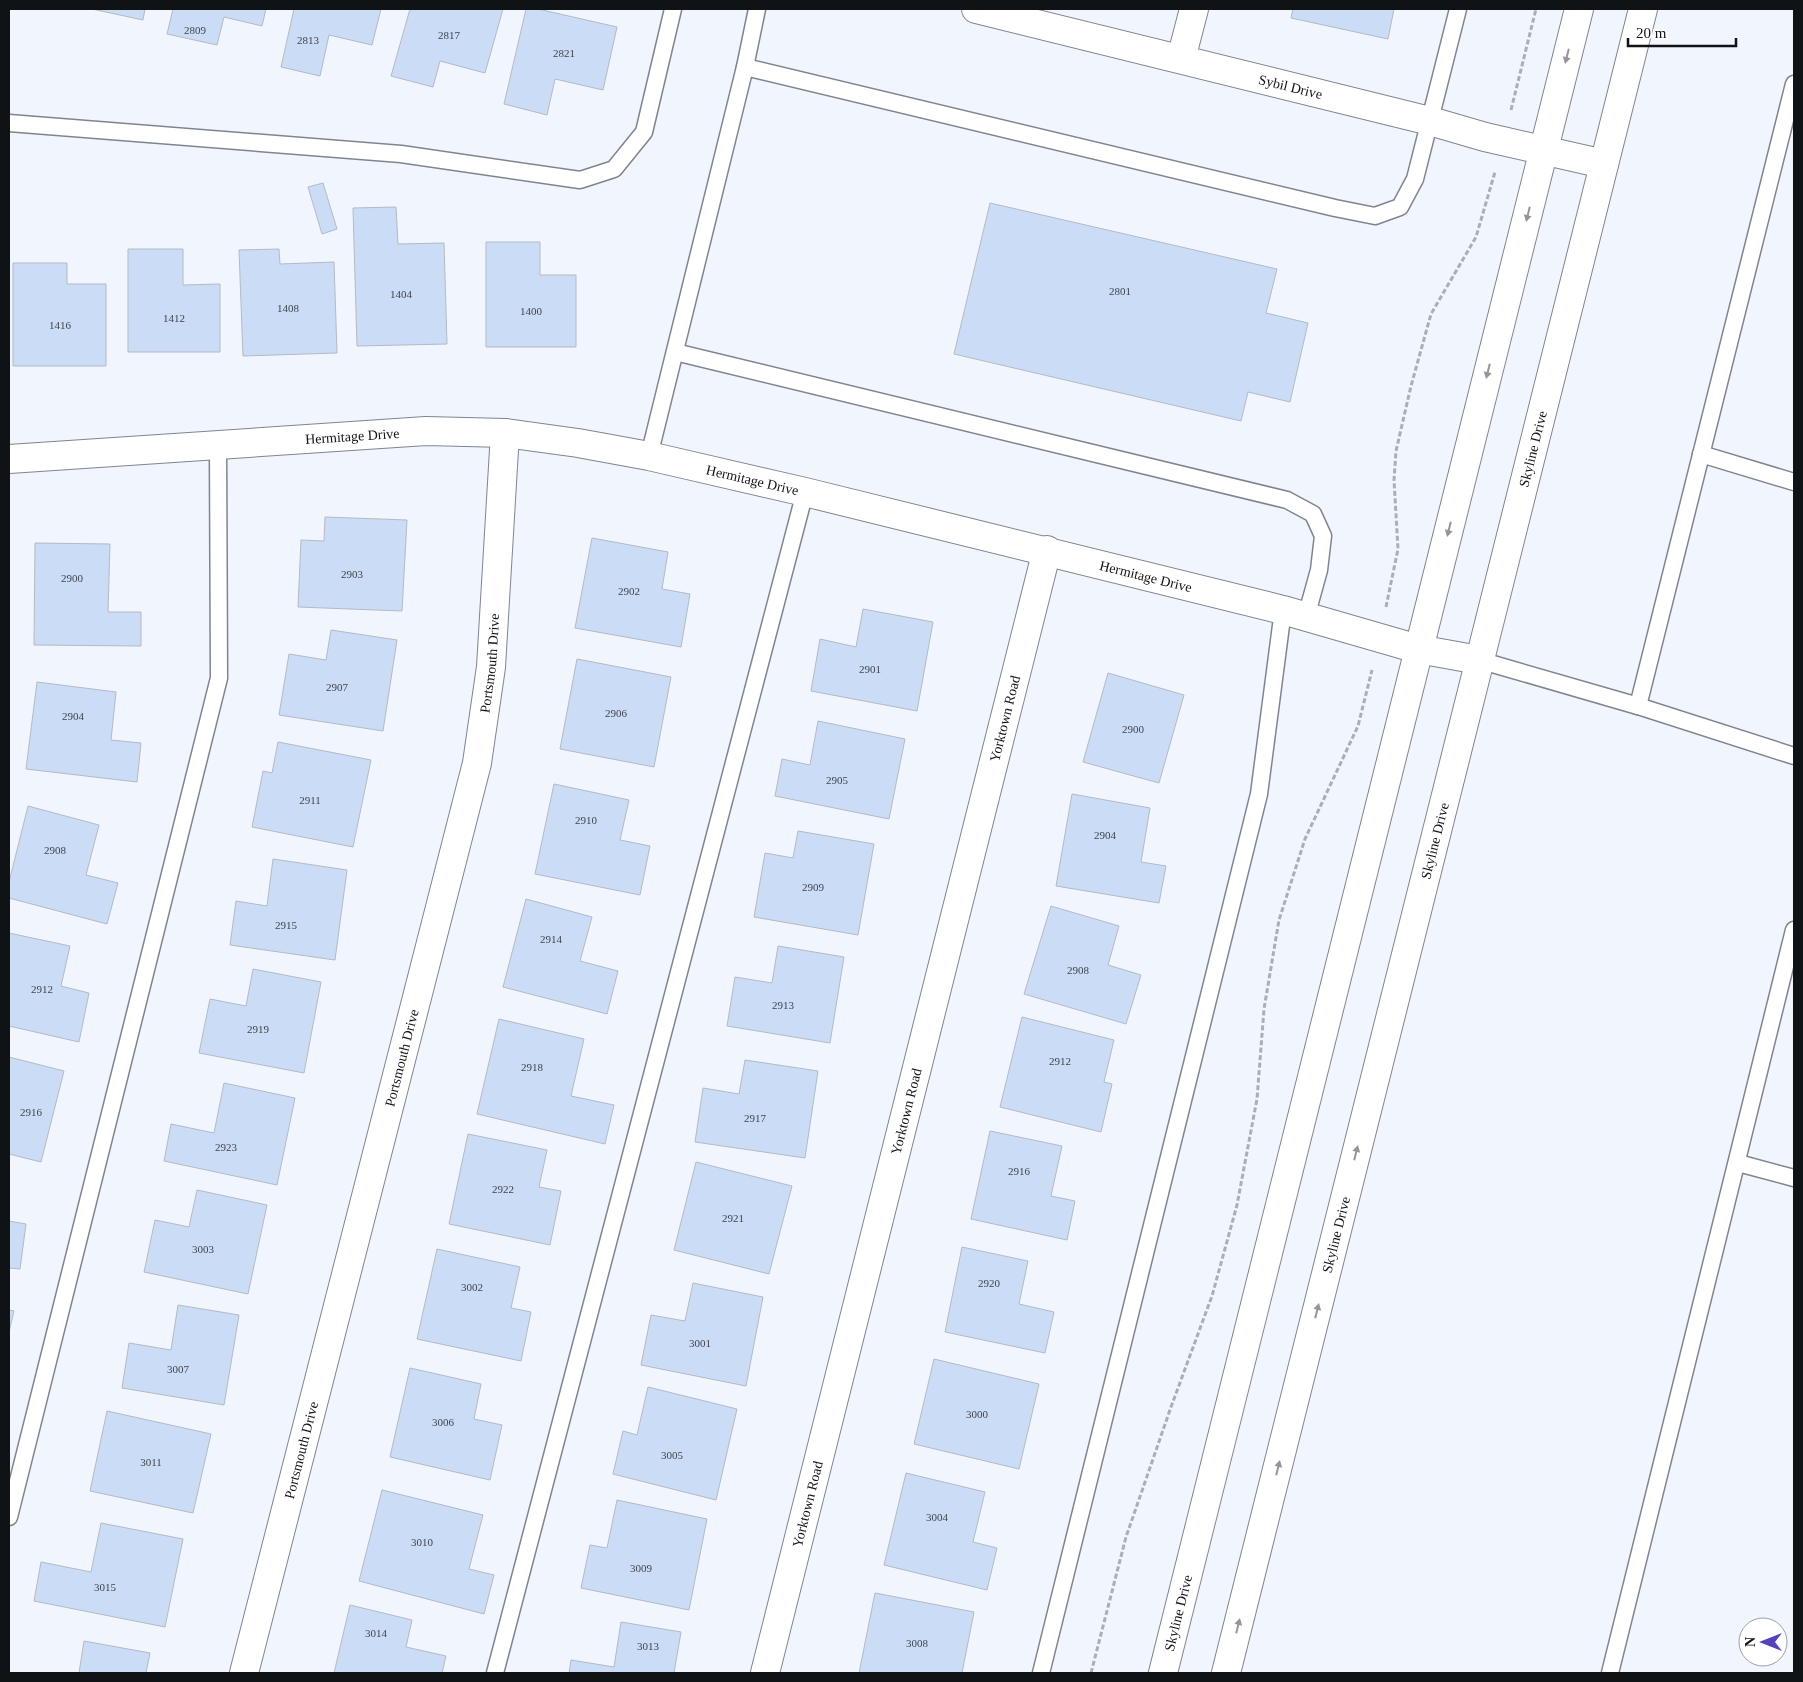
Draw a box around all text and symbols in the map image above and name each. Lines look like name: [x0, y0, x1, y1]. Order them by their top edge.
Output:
scale bar: [1628, 15, 1736, 47]
house number: 2809: [184, 24, 207, 36]
text: 20 m: [1636, 25, 1667, 41]
house number: 2817: [438, 29, 461, 41]
house number: 2813: [297, 34, 320, 46]
house number: 2821: [553, 47, 575, 59]
one-way arrow: [1563, 49, 1571, 64]
street label: Sybil Drive: [1257, 72, 1324, 102]
one-way arrow: [1524, 206, 1532, 221]
house number: 2801: [1109, 285, 1131, 297]
house number: 1404: [390, 288, 413, 300]
house number: 1408: [277, 302, 300, 314]
house number: 1400: [520, 305, 543, 317]
house number: 1412: [163, 312, 185, 324]
house number: 1416: [49, 319, 72, 331]
one-way arrow: [1484, 364, 1492, 379]
street label: Skyline Drive: [1516, 409, 1550, 489]
street label: Hermitage Drive: [305, 426, 400, 447]
street label: Hermitage Drive: [705, 462, 800, 498]
one-way arrow: [1444, 521, 1452, 536]
street label: Hermitage Drive: [1098, 558, 1193, 595]
house number: 2903: [341, 568, 364, 580]
house number: 2900: [61, 572, 84, 584]
house number: 2902: [618, 585, 640, 597]
street label: Portsmouth Drive: [477, 613, 502, 714]
house number: 2901: [859, 663, 881, 675]
street label: Yorktown Road: [987, 674, 1023, 763]
house number: 2907: [326, 681, 349, 693]
house number: 2906: [605, 707, 628, 719]
house number: 2904: [62, 710, 85, 722]
house number: 2900: [1122, 723, 1145, 735]
house number: 2905: [826, 774, 849, 786]
house number: 2911: [299, 794, 321, 806]
street label: Skyline Drive: [1418, 801, 1452, 881]
house number: 2910: [575, 814, 598, 826]
house number: 2904: [1094, 829, 1117, 841]
house number: 2908: [44, 844, 67, 856]
house number: 2909: [802, 881, 825, 893]
house number: 2915: [275, 919, 298, 931]
house number: 2914: [540, 933, 563, 945]
house number: 2908: [1067, 964, 1090, 976]
house number: 2912: [31, 983, 53, 995]
house number: 2913: [772, 999, 795, 1011]
street label: Portsmouth Drive: [382, 1008, 422, 1108]
house number: 2919: [247, 1023, 270, 1035]
house number: 2912: [1049, 1055, 1071, 1067]
house number: 2918: [521, 1061, 544, 1073]
street label: Yorktown Road: [888, 1067, 925, 1156]
house number: 2916: [20, 1106, 43, 1118]
house number: 2917: [744, 1112, 767, 1124]
house number: 2923: [215, 1141, 238, 1153]
one-way arrow: [1352, 1145, 1360, 1160]
house number: 2916: [1008, 1165, 1031, 1177]
house number: 2922: [492, 1183, 514, 1195]
street label: Skyline Drive: [1320, 1195, 1353, 1274]
house number: 2921: [722, 1212, 744, 1224]
house number: 3003: [192, 1243, 215, 1255]
house number: 2920: [978, 1277, 1001, 1289]
house number: 3002: [461, 1281, 483, 1293]
one-way arrow: [1313, 1303, 1321, 1318]
house number: 3001: [689, 1337, 711, 1349]
house number: 3007: [167, 1363, 190, 1375]
street label: Portsmouth Drive: [282, 1400, 321, 1501]
house number: 3000: [966, 1408, 989, 1420]
house number: 3006: [432, 1416, 455, 1428]
house number: 3005: [661, 1449, 684, 1461]
house number: 3011: [140, 1456, 162, 1468]
street label: Yorktown Road: [790, 1460, 826, 1549]
one-way arrow: [1274, 1461, 1282, 1476]
house number: 3004: [926, 1511, 949, 1523]
house number: 3010: [411, 1536, 434, 1548]
house number: 3009: [630, 1562, 653, 1574]
street label: Skyline Drive: [1162, 1573, 1195, 1653]
house number: 3015: [94, 1581, 117, 1593]
north arrow: [1738, 1617, 1788, 1667]
one-way arrow: [1234, 1618, 1242, 1633]
house number: 3014: [365, 1627, 388, 1639]
house number: 3008: [906, 1637, 929, 1649]
text: N: [1743, 1637, 1758, 1647]
house number: 3013: [637, 1640, 660, 1652]

